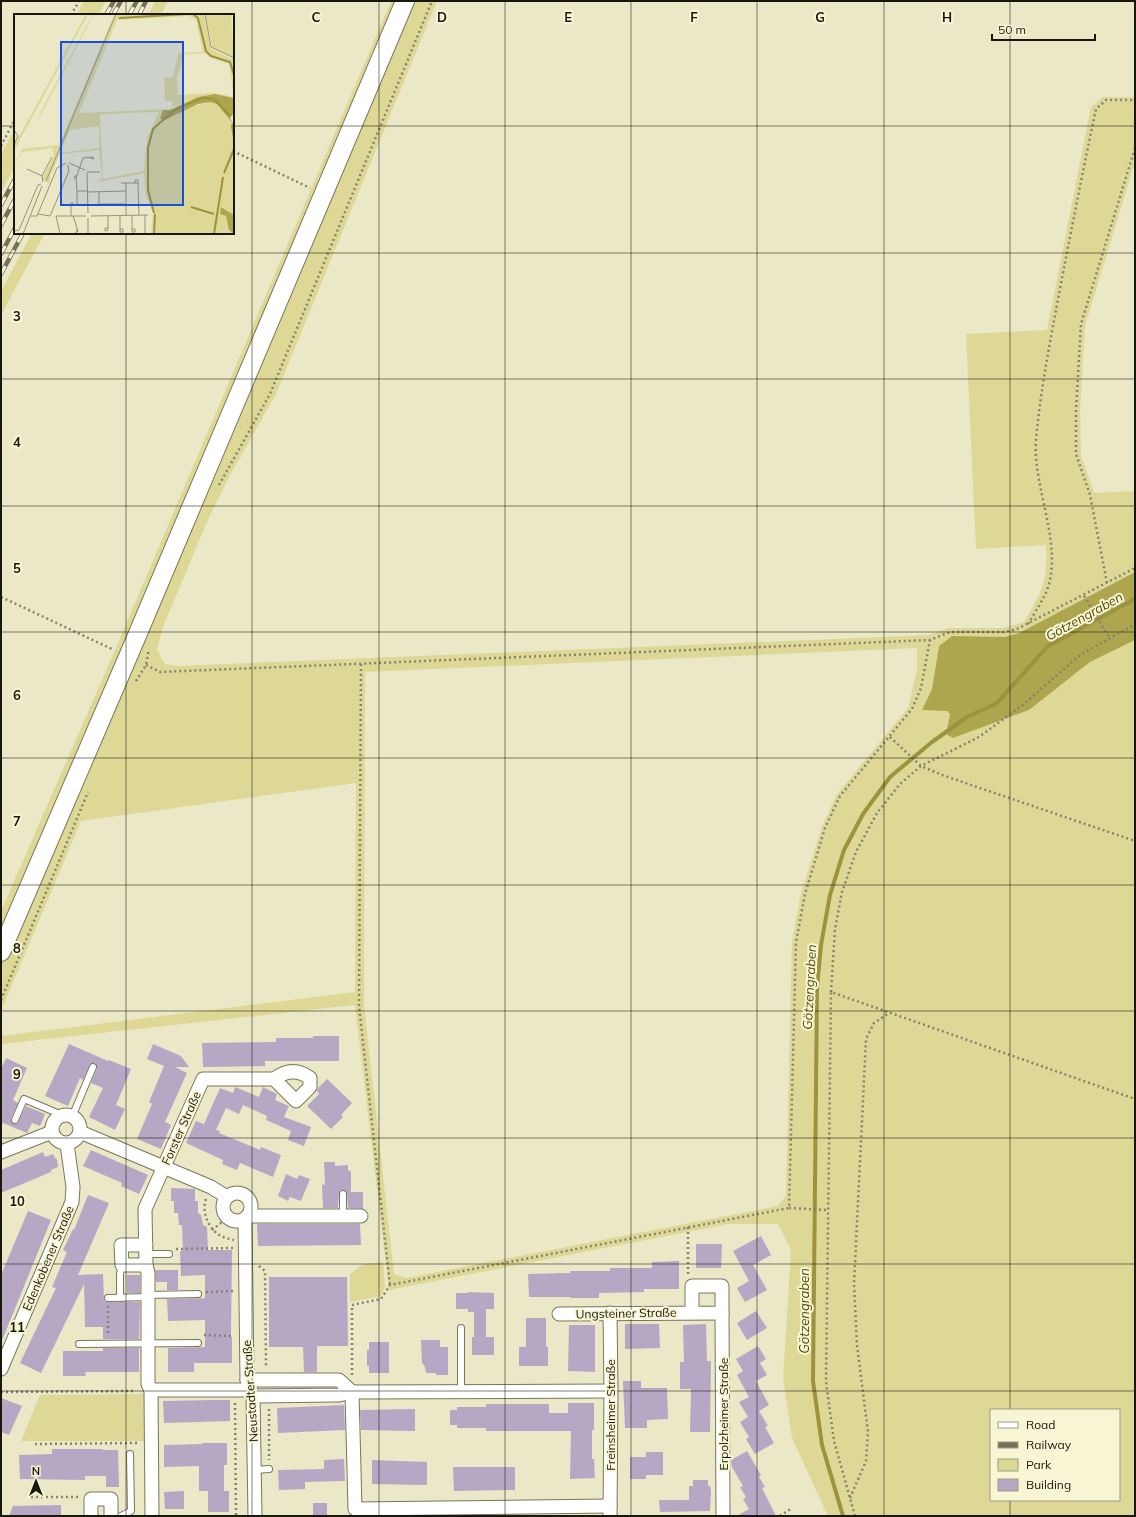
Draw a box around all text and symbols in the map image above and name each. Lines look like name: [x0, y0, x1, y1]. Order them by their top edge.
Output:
text: C: [312, 9, 321, 25]
text: D: [437, 9, 447, 25]
text: E: [564, 9, 572, 25]
text: F: [690, 9, 698, 25]
text: G: [815, 9, 825, 25]
text: H: [942, 9, 952, 25]
inset map: [14, 14, 234, 234]
scale bar: [992, 16, 1095, 42]
text: 50 m: [998, 22, 1026, 37]
text: 3: [13, 308, 21, 324]
text: 4: [13, 434, 21, 450]
text: 5: [13, 560, 21, 576]
water label: Götzengraben: [1043, 588, 1125, 644]
text: 6: [13, 687, 21, 703]
text: 7: [13, 813, 21, 829]
text: 8: [13, 940, 21, 956]
water label: Götzengraben: [799, 944, 819, 1030]
text: 9: [13, 1066, 21, 1082]
street label: Forster Straße: [158, 1089, 204, 1167]
text: 10: [9, 1193, 25, 1209]
street label: Edenkobener Straße: [19, 1203, 77, 1313]
water label: Götzengraben: [796, 1268, 812, 1354]
street label: Ungsteiner Straße: [575, 1305, 677, 1321]
text: 11: [9, 1319, 25, 1335]
street label: Neustadter Straße: [239, 1339, 261, 1443]
street label: Erpolzheimer Straße: [716, 1358, 731, 1470]
street label: Freinsheimer Straße: [603, 1359, 618, 1471]
legend: [990, 1409, 1120, 1501]
text: Road: [1026, 1417, 1055, 1432]
text: Railway: [1026, 1437, 1072, 1452]
text: Park: [1026, 1457, 1052, 1472]
north arrow: [16, 1461, 56, 1501]
text: N: [32, 1464, 40, 1478]
text: Building: [1026, 1477, 1071, 1492]

